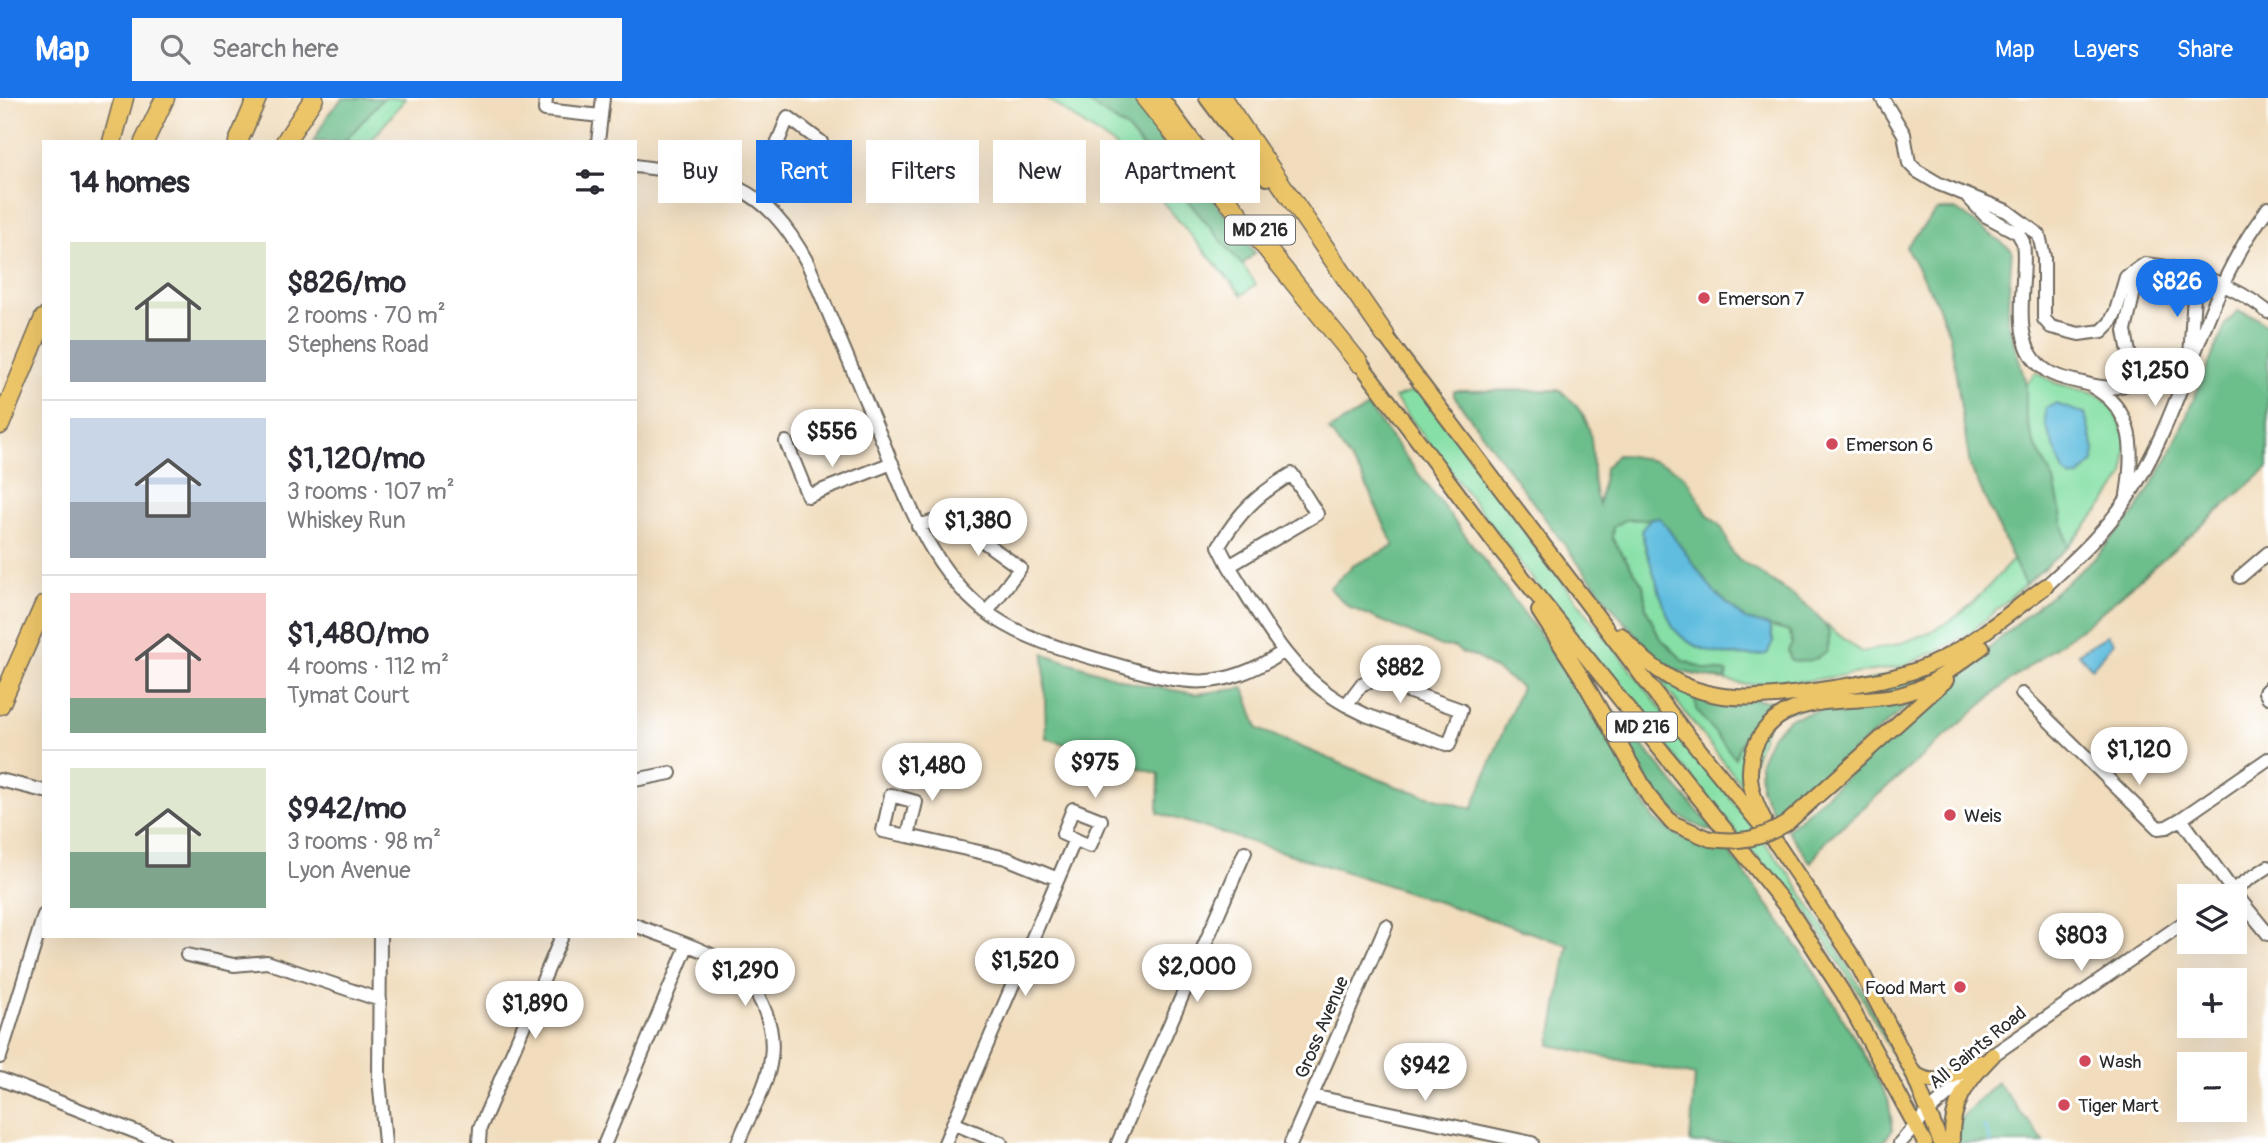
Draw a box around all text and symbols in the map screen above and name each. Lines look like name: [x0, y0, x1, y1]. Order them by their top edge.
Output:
search box: [132, 18, 622, 81]
text: Map: [35, 29, 90, 70]
icon: search: [156, 30, 194, 68]
text: Search here: [212, 33, 339, 65]
text: Map: [1995, 35, 2035, 64]
text: Layers: [2073, 35, 2139, 64]
text: Share: [2177, 35, 2233, 64]
chip: Buy: [658, 140, 742, 203]
chip: Rent: [756, 140, 852, 203]
chip: Filters: [866, 140, 979, 203]
chip: New: [993, 140, 1086, 203]
chip: Apartment: [1100, 140, 1260, 203]
icon: filters: [571, 163, 609, 201]
text: 14 homes: [70, 164, 190, 201]
road number: MD 216: [1225, 216, 1295, 244]
pin: $826: [2136, 260, 2218, 319]
text: $826/mo: [287, 264, 406, 301]
text: $826: [2152, 267, 2202, 296]
icon: home: [126, 270, 210, 354]
place label: Emerson 7: [1718, 287, 1804, 311]
marker: Emerson 7: [1696, 290, 1712, 306]
text: 2 rooms · 70 m²: [287, 301, 446, 330]
text: Stephens Road: [287, 330, 429, 359]
pin: $1,250: [2098, 348, 2212, 408]
text: $1,250: [2121, 356, 2189, 385]
pin: $556: [791, 410, 873, 469]
text: $556: [807, 417, 857, 446]
place label: Emerson 6: [1846, 433, 1933, 457]
marker: Emerson 6: [1824, 436, 1840, 452]
text: $1,120/mo: [287, 440, 425, 477]
icon: home: [126, 446, 210, 530]
text: 3 rooms · 107 m²: [287, 477, 455, 506]
pin: $1,380: [921, 498, 1035, 558]
text: Whiskey Run: [287, 506, 406, 535]
text: $1,380: [944, 506, 1012, 535]
text: $1,480/mo: [287, 615, 429, 652]
icon: home: [126, 621, 210, 705]
pin: $882: [1359, 646, 1441, 705]
text: 4 rooms · 112 m²: [287, 652, 449, 681]
text: $882: [1376, 653, 1424, 682]
text: Tymat Court: [287, 681, 409, 710]
road number: MD 216: [1607, 712, 1677, 742]
pin: $1,120: [2082, 728, 2196, 787]
text: $1,120: [2107, 735, 2171, 764]
pin: $975: [1054, 740, 1136, 800]
pin: $1,480: [875, 744, 989, 803]
text: $975: [1071, 748, 1119, 777]
text: $1,480: [898, 751, 966, 780]
text: $942/mo: [287, 790, 406, 827]
icon: home: [126, 796, 210, 880]
place label: Weis: [1964, 804, 2002, 828]
marker: Weis: [1942, 807, 1958, 823]
text: 3 rooms · 98 m²: [287, 827, 441, 856]
text: Lyon Avenue: [287, 856, 411, 885]
map controls: [2177, 884, 2247, 1122]
button: layers: [2177, 884, 2247, 954]
pin: $803: [2040, 914, 2122, 973]
text: $803: [2055, 921, 2107, 950]
pin: $1,520: [968, 939, 1082, 998]
pin: $2,000: [1140, 944, 1254, 1004]
text: $1,520: [991, 946, 1059, 975]
pin: $1,290: [688, 948, 802, 1008]
text: $2,000: [1158, 952, 1236, 981]
text: $1,290: [711, 956, 779, 985]
button: +: [2177, 968, 2247, 1038]
street label: Gross Avenue: [1290, 972, 1354, 1082]
place label: Food Mart: [1865, 976, 1946, 1000]
marker: Food Mart: [1952, 979, 1968, 995]
pin: $1,890: [478, 982, 592, 1041]
text: $1,890: [502, 989, 568, 1018]
street label: All Saints Road: [1924, 1001, 2031, 1094]
pin: $942: [1384, 1044, 1466, 1103]
place label: Wash: [2099, 1050, 2142, 1074]
text: $942: [1400, 1051, 1450, 1080]
button: −: [2177, 1052, 2247, 1122]
marker: Wash: [2077, 1053, 2093, 1069]
place label: Tiger Mart: [2078, 1094, 2159, 1118]
marker: Tiger Mart: [2056, 1097, 2072, 1113]

